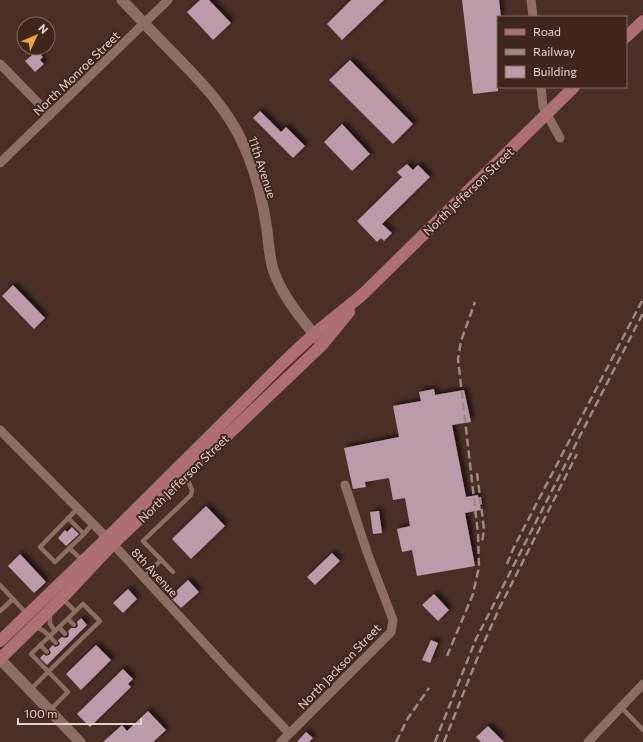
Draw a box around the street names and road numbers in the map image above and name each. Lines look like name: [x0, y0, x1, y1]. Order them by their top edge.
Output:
street label: North Monroe Street: [30, 28, 122, 118]
street label: 11th Avenue: [246, 134, 280, 200]
street label: North Jefferson Street: [420, 144, 517, 239]
street label: North Jefferson Street: [135, 431, 232, 526]
street label: 8th Avenue: [129, 545, 181, 599]
street label: North Jackson Street: [295, 620, 384, 712]

